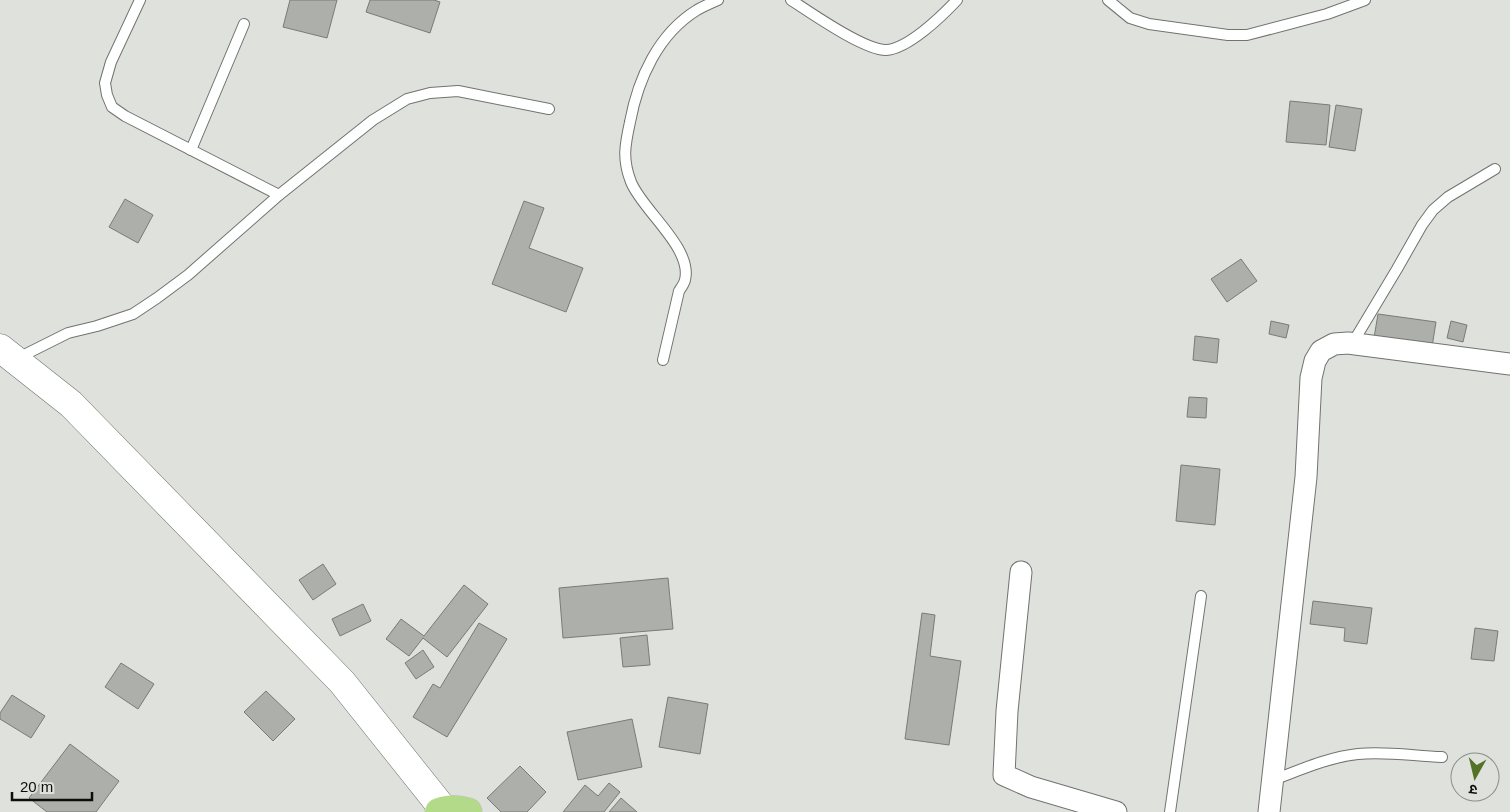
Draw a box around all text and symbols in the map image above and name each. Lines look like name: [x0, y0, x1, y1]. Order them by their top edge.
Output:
north arrow: [1450, 752, 1500, 802]
scale bar: [12, 770, 92, 802]
text: 20 m: [20, 778, 53, 795]
text: उ: [1467, 781, 1478, 798]

